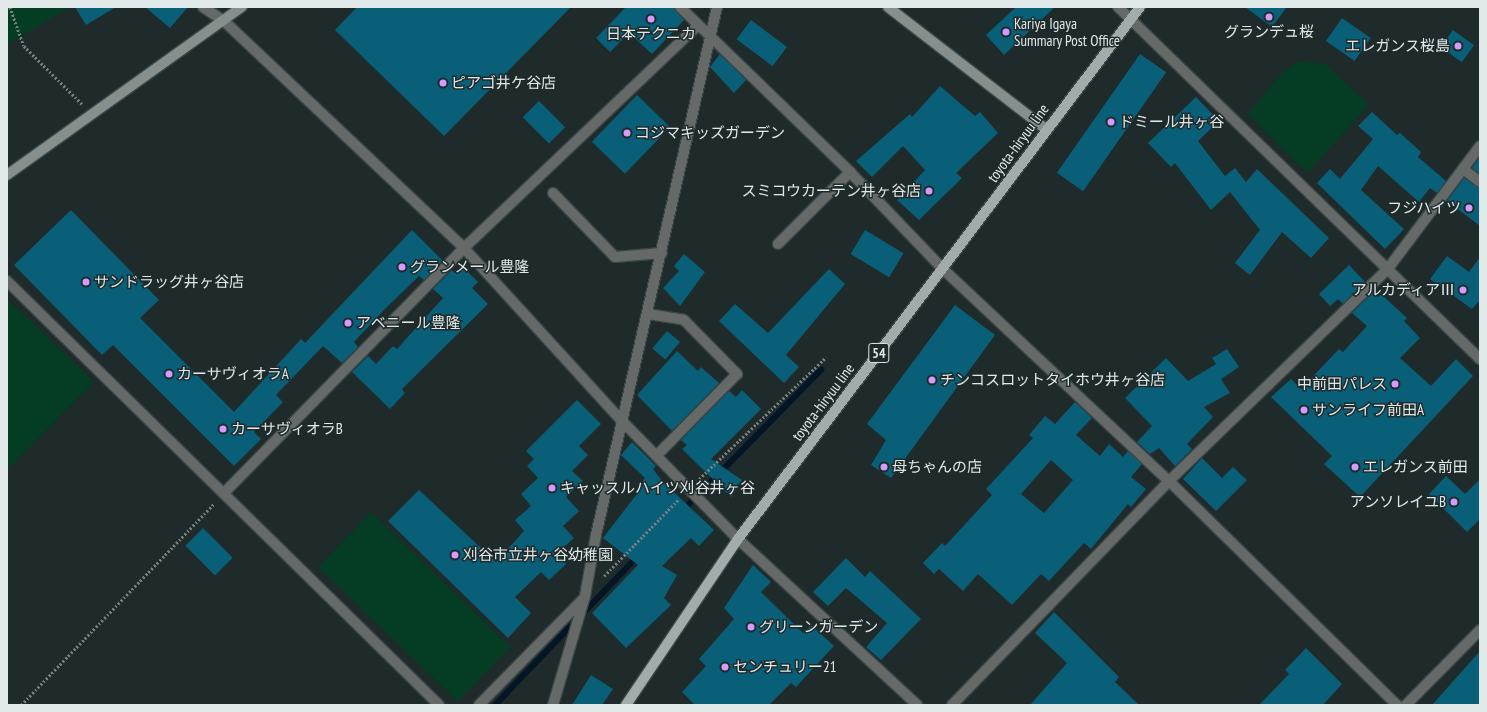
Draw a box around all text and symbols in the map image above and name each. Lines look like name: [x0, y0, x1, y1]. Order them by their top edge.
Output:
marker: グランデュ桜: [1264, 12, 1274, 22]
marker: 日本テクニカ: [646, 14, 656, 24]
place label: Kariya Igaya Summary Post Office: [1014, 14, 1120, 49]
place label: グランデュ桜: [1224, 23, 1314, 41]
place label: 日本テクニカ: [606, 25, 696, 43]
marker: Kariya Igaya Summary Post Office: [1001, 27, 1011, 37]
place label: エレガンス桜島: [1345, 37, 1450, 55]
marker: エレガンス桜島: [1453, 41, 1463, 51]
place label: ピアゴ井ケ谷店: [451, 74, 556, 92]
marker: ピアゴ井ケ谷店: [438, 78, 448, 88]
street label: toyota-hiryuu line: [984, 100, 1052, 186]
place label: ドミール井ヶ谷: [1119, 113, 1224, 131]
marker: ドミール井ヶ谷: [1106, 117, 1116, 127]
place label: コジマキッズガーデン: [635, 124, 785, 142]
marker: コジマキッズガーデン: [622, 128, 632, 138]
place label: スミコウカーテン井ヶ谷店: [741, 182, 921, 200]
marker: スミコウカーテン井ヶ谷店: [924, 186, 934, 196]
place label: フジハイツ: [1386, 199, 1461, 217]
marker: フジハイツ: [1464, 203, 1474, 213]
place label: グランメール豊隆: [410, 258, 530, 276]
marker: グランメール豊隆: [397, 262, 407, 272]
place label: サンドラッグ井ヶ谷店: [94, 273, 244, 291]
marker: サンドラッグ井ヶ谷店: [81, 277, 91, 287]
place label: アルカディアⅢ: [1350, 281, 1455, 299]
marker: アルカディアⅢ: [1458, 285, 1468, 295]
place label: アベニール豊隆: [356, 314, 461, 332]
marker: アベニール豊隆: [343, 318, 353, 328]
road number: 54: [868, 341, 890, 365]
street label: toyota-hiryuu line: [788, 360, 858, 444]
place label: カーサヴィオラA: [177, 365, 289, 383]
marker: カーサヴィオラA: [164, 369, 174, 379]
place label: チンコスロットタイホウ井ヶ谷店: [940, 371, 1165, 389]
marker: チンコスロットタイホウ井ヶ谷店: [927, 375, 937, 385]
place label: 中前田パレス: [1297, 375, 1387, 393]
marker: 中前田パレス: [1390, 379, 1400, 389]
place label: サンライフ前田A: [1312, 401, 1424, 419]
marker: サンライフ前田A: [1299, 405, 1309, 415]
place label: カーサヴィオラB: [231, 420, 343, 438]
marker: カーサヴィオラB: [218, 424, 228, 434]
place label: 母ちゃんの店: [892, 458, 982, 476]
place label: エレガンス前田: [1363, 458, 1468, 476]
marker: 母ちゃんの店: [879, 462, 889, 472]
marker: エレガンス前田: [1350, 462, 1360, 472]
place label: キャッスルハイツ刈谷井ヶ谷: [560, 479, 755, 497]
marker: キャッスルハイツ刈谷井ヶ谷: [547, 483, 557, 493]
place label: アンソレイユB: [1349, 493, 1446, 511]
marker: アンソレイユB: [1449, 497, 1459, 507]
place label: 刈谷市立井ヶ谷幼稚園: [463, 546, 613, 564]
marker: 刈谷市立井ヶ谷幼稚園: [450, 550, 460, 560]
place label: グリーンガーデン: [759, 618, 879, 636]
marker: グリーンガーデン: [746, 622, 756, 632]
place label: センチュリー21: [733, 658, 836, 676]
marker: センチュリー21: [720, 662, 730, 672]

